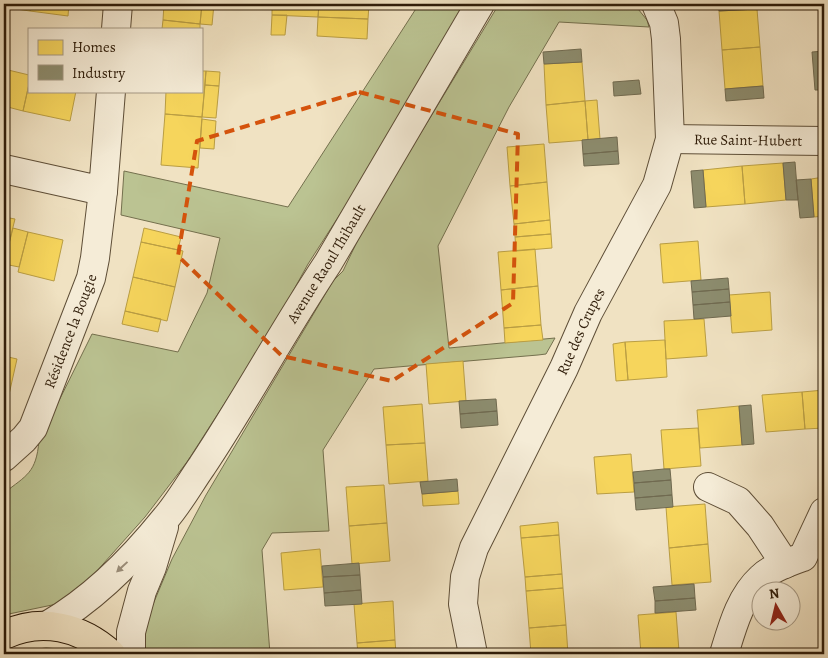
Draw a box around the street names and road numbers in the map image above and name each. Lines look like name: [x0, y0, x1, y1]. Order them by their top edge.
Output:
street label: Rue Saint-Hubert: [694, 129, 802, 151]
street label: Avenue Raoul Thibault: [282, 200, 370, 328]
street label: Résidence la Bougie: [39, 272, 102, 391]
street label: Rue des Crupes: [552, 284, 610, 378]

